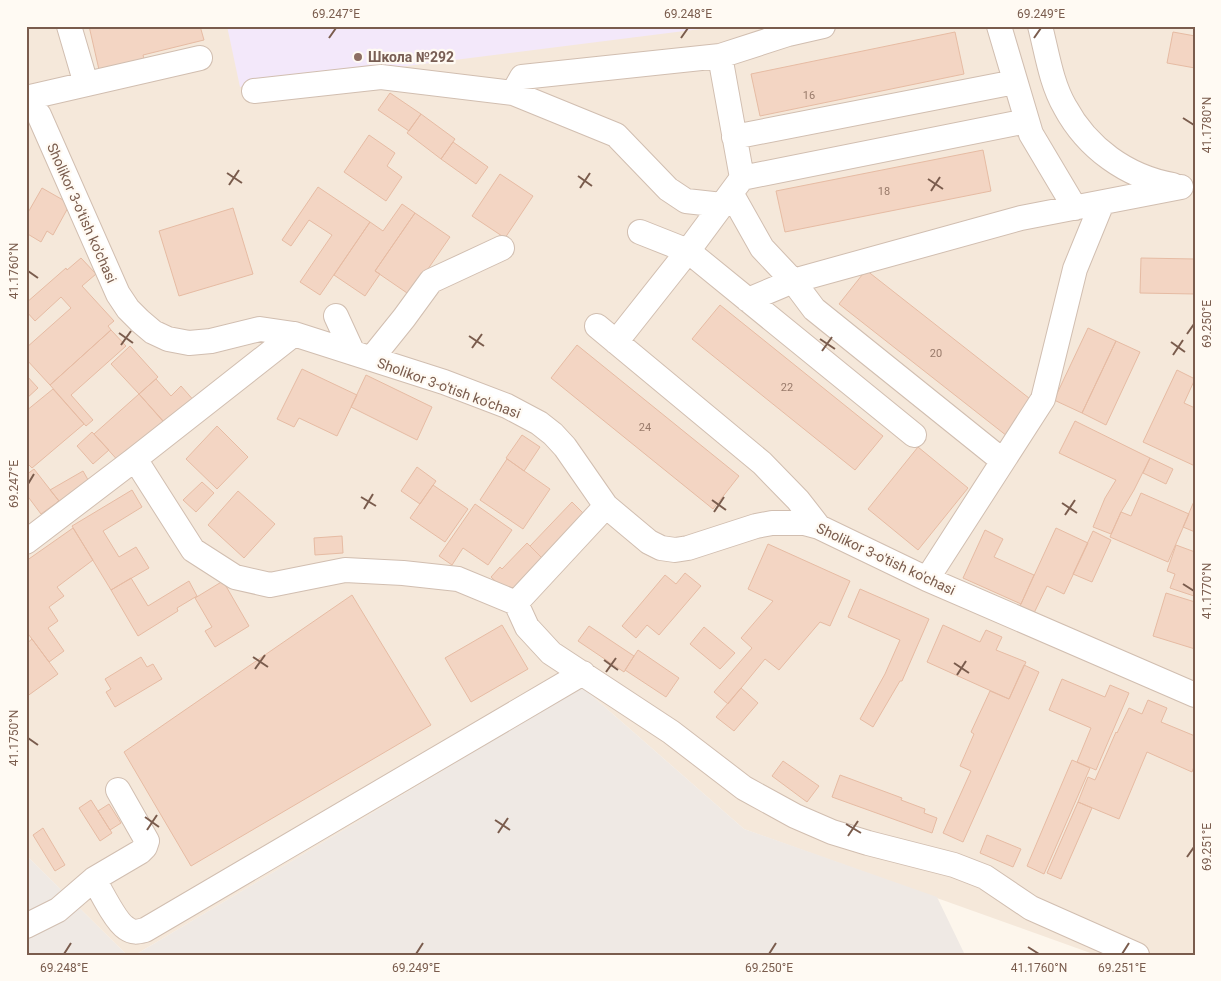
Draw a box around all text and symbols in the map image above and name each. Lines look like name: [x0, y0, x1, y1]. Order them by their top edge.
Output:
text: 69.247°E: [312, 7, 360, 21]
text: 69.248°E: [664, 7, 712, 21]
text: 69.249°E: [1017, 7, 1065, 21]
place label: Школа №292: [368, 49, 454, 65]
marker: Школа №292: [352, 51, 364, 63]
house number: 16: [803, 89, 815, 102]
text: 41.1780°N: [1200, 97, 1214, 153]
street label: Sholikor 3-o'tish ko'chasi: [44, 141, 120, 285]
house number: 18: [878, 185, 890, 198]
text: 41.1760°N: [7, 243, 21, 299]
text: 69.250°E: [1200, 300, 1214, 348]
house number: 20: [930, 347, 942, 360]
street label: Sholikor 3-o'tish ko'chasi: [375, 355, 523, 421]
house number: 22: [781, 381, 793, 394]
house number: 24: [639, 421, 651, 434]
text: 69.247°E: [7, 460, 21, 508]
street label: Sholikor 3-o'tish ko'chasi: [814, 520, 958, 598]
text: 41.1770°N: [1200, 563, 1214, 619]
text: 41.1750°N: [7, 710, 21, 766]
text: 69.251°E: [1200, 823, 1214, 871]
text: 69.248°E: [40, 961, 88, 975]
text: 69.249°E: [392, 961, 440, 975]
text: 69.250°E: [745, 961, 793, 975]
text: 41.1760°N: [1011, 961, 1067, 975]
text: 69.251°E: [1098, 961, 1146, 975]

